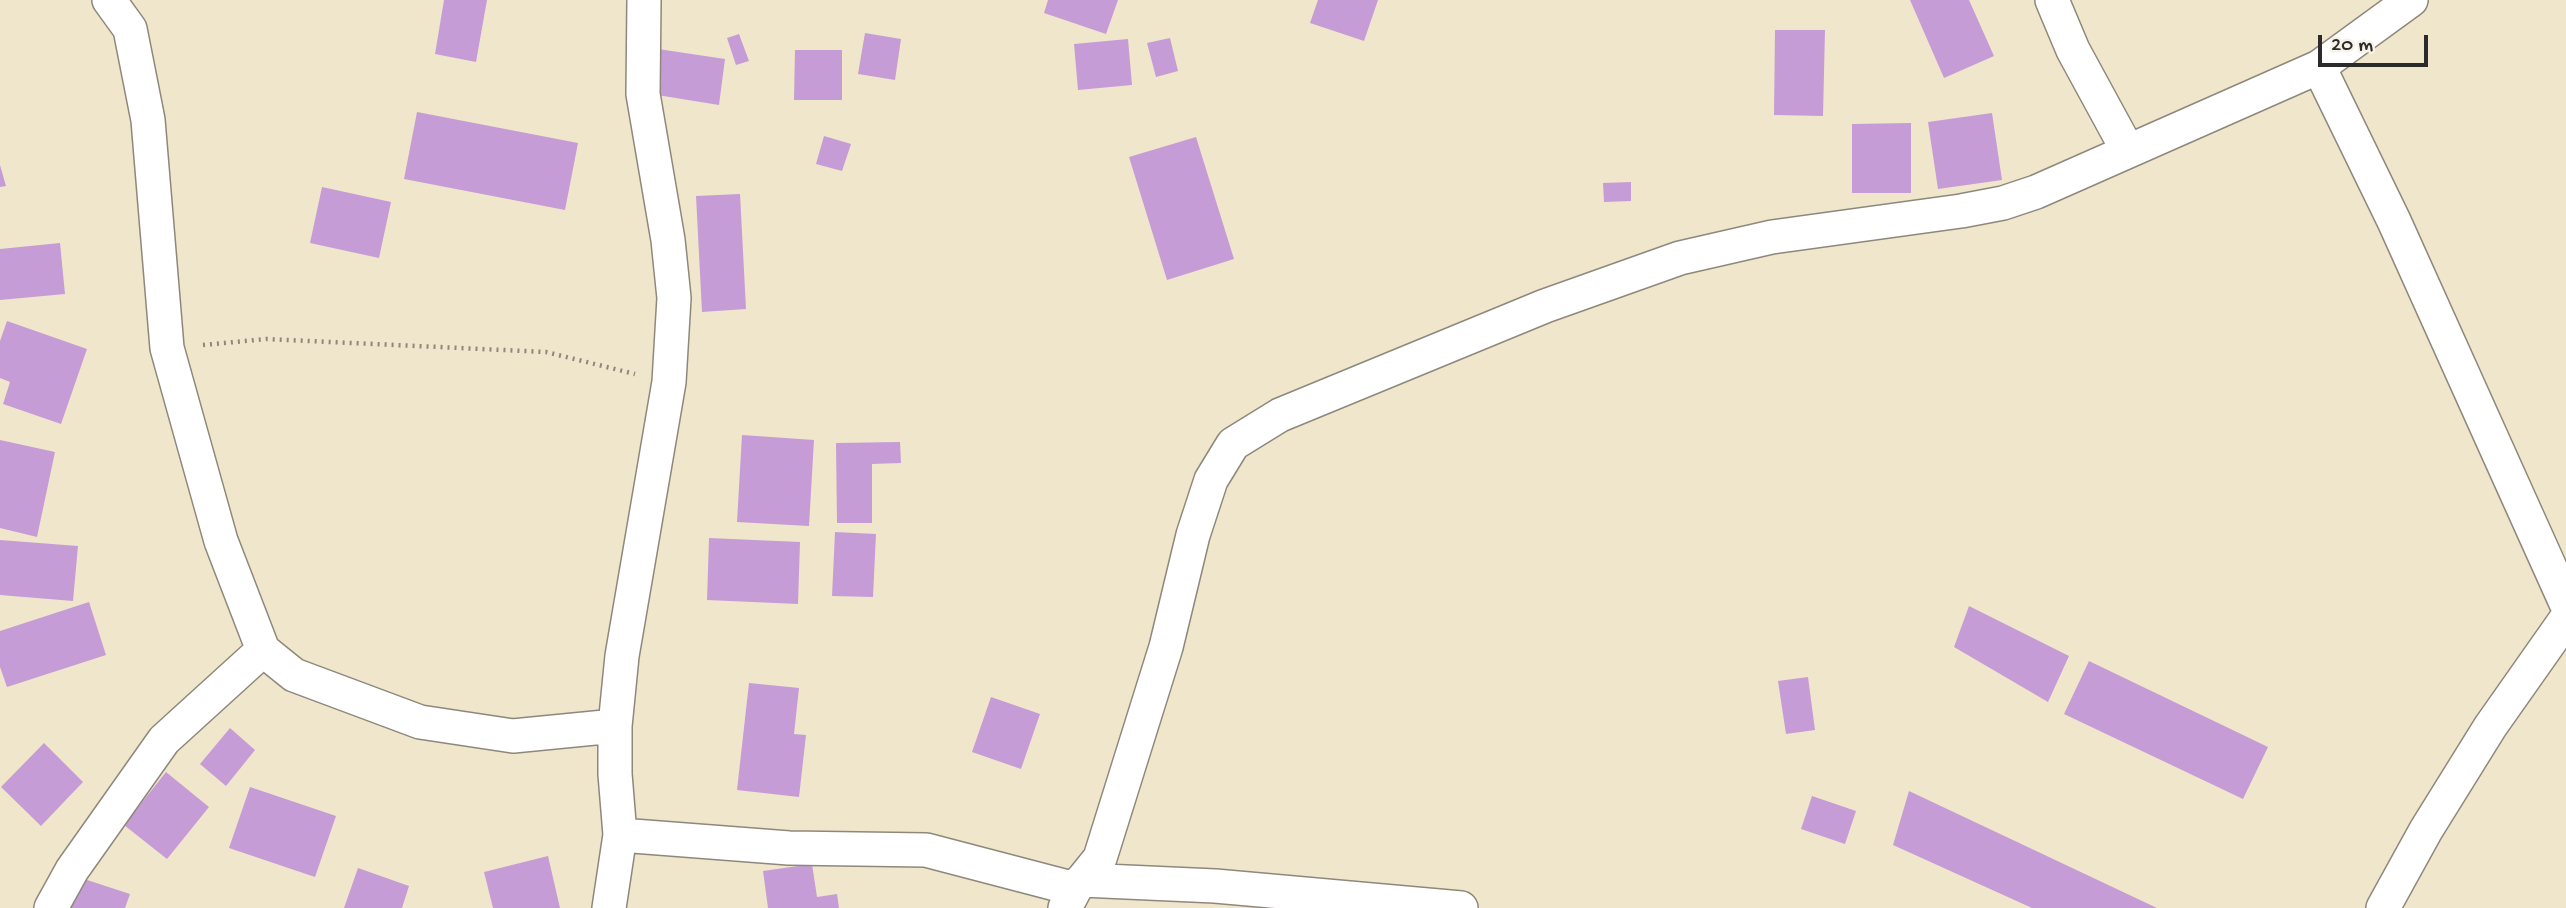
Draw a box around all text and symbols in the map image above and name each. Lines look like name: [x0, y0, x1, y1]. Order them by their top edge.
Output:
scale bar: [2321, 21, 2431, 65]
text: 20 m: [2331, 34, 2373, 59]

